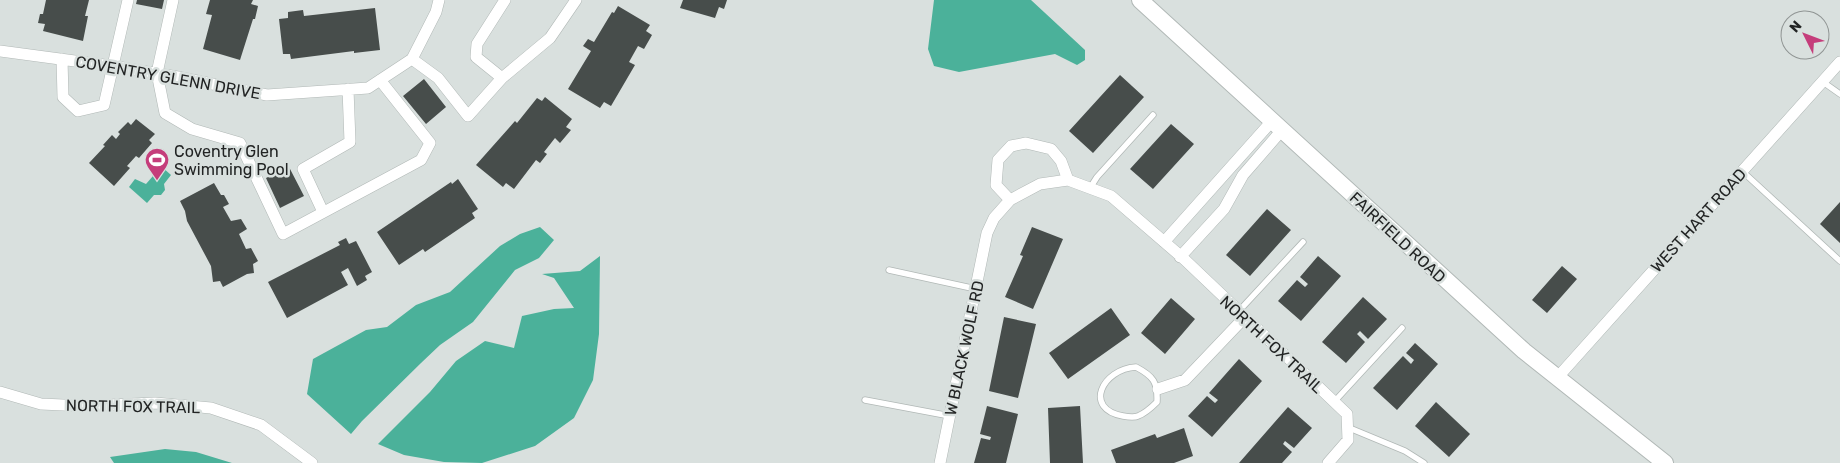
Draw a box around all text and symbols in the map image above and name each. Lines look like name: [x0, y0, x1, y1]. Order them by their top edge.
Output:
north arrow: [1780, 10, 1830, 60]
text: N: [1786, 17, 1805, 36]
street label: COVENTRY GLENN DRIVE: [74, 52, 262, 103]
place label: Coventry Glen Swimming Pool: [174, 142, 289, 179]
sports icon: Coventry Glen Swimming Pool: [144, 147, 170, 181]
street label: WEST HART ROAD: [1647, 164, 1750, 276]
street label: FAIRFIELD ROAD: [1346, 188, 1450, 287]
street label: W BLACK WOLF RD: [941, 279, 988, 417]
street label: NORTH FOX TRAIL: [1216, 292, 1327, 397]
street label: NORTH FOX TRAIL: [66, 396, 200, 417]

